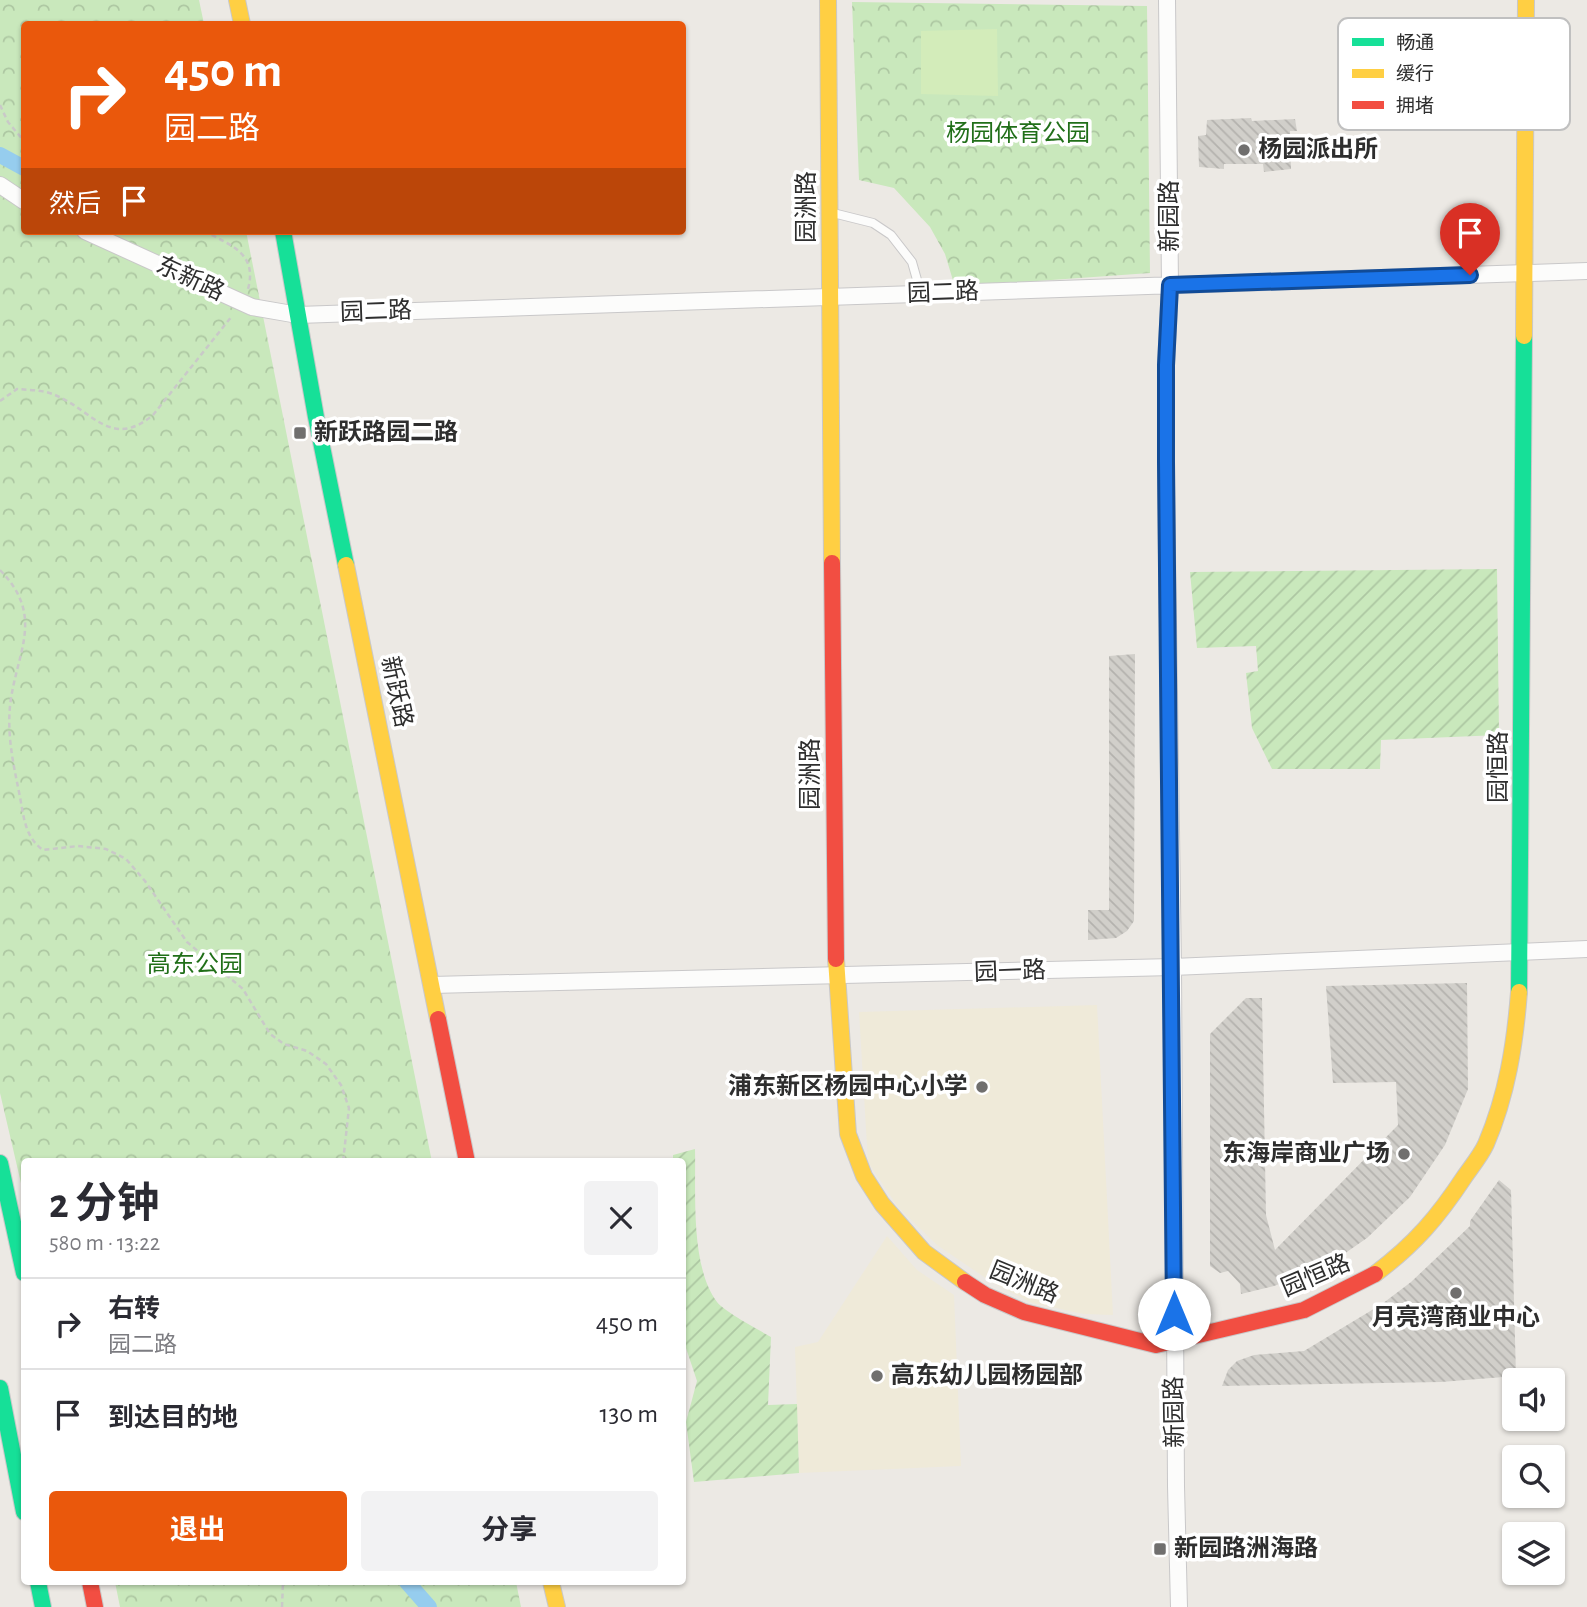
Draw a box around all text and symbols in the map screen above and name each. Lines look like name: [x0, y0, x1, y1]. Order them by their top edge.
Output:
legend: [1338, 18, 1570, 130]
text: 畅通: [1396, 33, 1434, 53]
text: 450 m: [164, 47, 282, 96]
icon: right: [49, 49, 140, 140]
text: 缓行: [1396, 63, 1434, 84]
text: 拥堵: [1396, 95, 1434, 116]
text: 园二路: [164, 113, 260, 145]
park label: 杨园体育公园: [946, 120, 1090, 146]
place label: 杨园派出所: [1258, 136, 1378, 162]
marker: 杨园派出所: [1236, 142, 1252, 158]
street label: 园洲路: [793, 171, 819, 243]
street label: 新园路: [1156, 180, 1182, 252]
icon: arrive: [115, 182, 153, 220]
text: 然后: [49, 191, 101, 217]
pin: [1440, 203, 1500, 275]
icon: arrive: [1451, 214, 1489, 252]
street label: 东新路: [152, 251, 229, 305]
street label: 园二路: [907, 278, 979, 306]
street label: 园二路: [340, 297, 412, 325]
place label: 新跃路园二路: [314, 419, 458, 445]
marker: 新跃路园二路: [292, 425, 308, 441]
street label: 新跃路: [377, 654, 417, 730]
street label: 园恒路: [1485, 731, 1511, 803]
street label: 园洲路: [797, 738, 823, 810]
park label: 高东公园: [147, 951, 243, 977]
street label: 园一路: [974, 957, 1046, 985]
place label: 浦东新区杨园中心小学: [728, 1073, 968, 1099]
marker: 浦东新区杨园中心小学: [974, 1079, 990, 1095]
place label: 东海岸商业广场: [1222, 1140, 1390, 1166]
marker: 东海岸商业广场: [1396, 1146, 1412, 1162]
button: close: [584, 1181, 658, 1255]
text: 2 分钟: [49, 1183, 159, 1225]
text: 580 m · 13:22: [49, 1232, 160, 1255]
street label: 园恒路: [1277, 1249, 1354, 1301]
street label: 园洲路: [986, 1257, 1063, 1308]
position arrow: [1137, 1277, 1211, 1351]
marker: 月亮湾商业中心: [1448, 1285, 1464, 1301]
text: 右转: [108, 1296, 160, 1322]
place label: 月亮湾商业中心: [1372, 1304, 1540, 1330]
icon: right: [49, 1305, 87, 1343]
text: 450 m: [596, 1310, 658, 1336]
text: 园二路: [108, 1334, 177, 1357]
place label: 高东幼儿园杨园部: [891, 1362, 1083, 1388]
marker: 高东幼儿园杨园部: [869, 1368, 885, 1384]
map controls: [1502, 1368, 1565, 1585]
button: sound: [1502, 1368, 1565, 1431]
street label: 新园路: [1160, 1376, 1188, 1448]
icon: arrive: [49, 1396, 87, 1434]
text: 130 m: [600, 1401, 658, 1427]
text: 到达目的地: [108, 1405, 238, 1431]
button: search: [1502, 1445, 1565, 1508]
button: 退出: [49, 1491, 347, 1571]
button: 分享: [361, 1491, 658, 1571]
button: layers: [1502, 1522, 1565, 1585]
place label: 新园路洲海路: [1174, 1535, 1318, 1561]
marker: 新园路洲海路: [1152, 1541, 1168, 1557]

